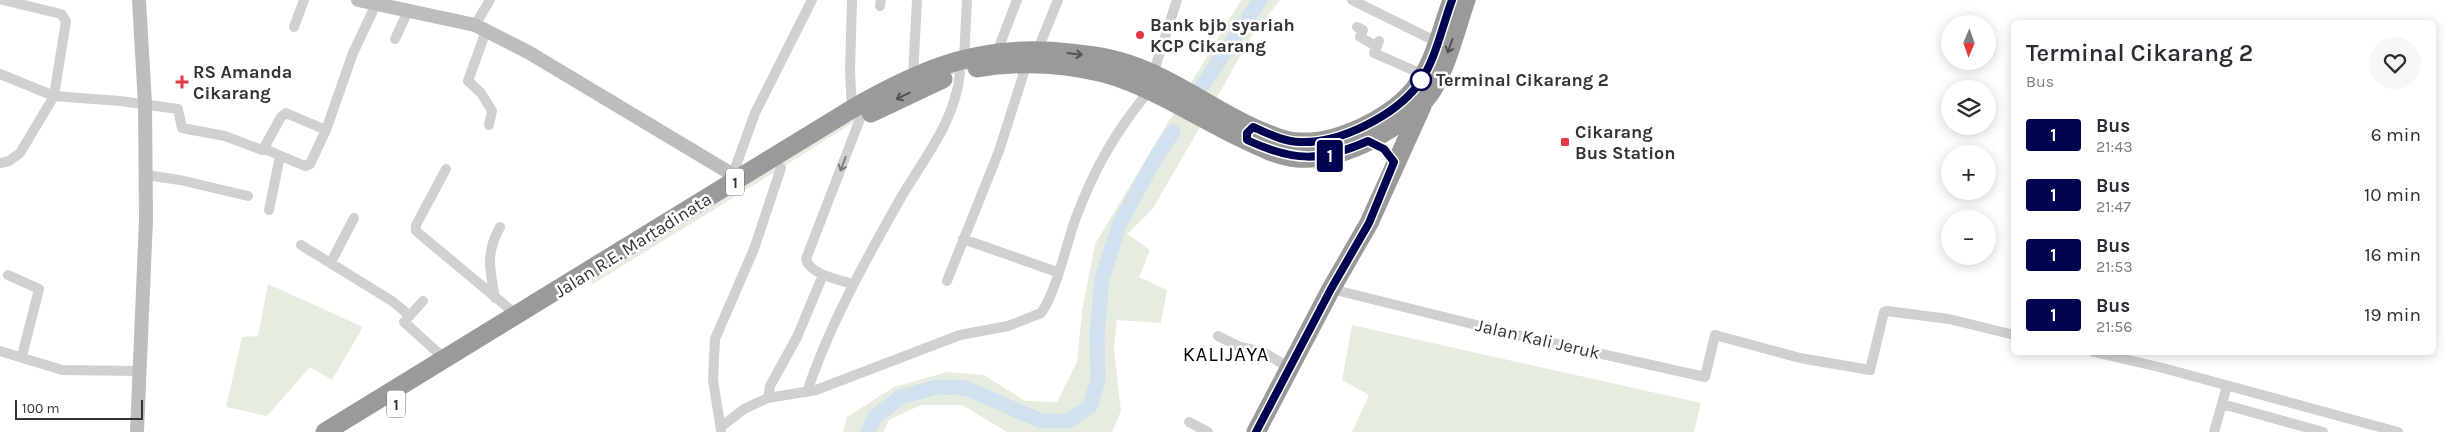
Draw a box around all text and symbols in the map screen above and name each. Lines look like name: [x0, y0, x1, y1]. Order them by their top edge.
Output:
place label: Bank bjb syariah KCP Cikarang: [1150, 14, 1295, 57]
north arrow: [1941, 15, 1996, 70]
map controls: [1941, 15, 1996, 265]
marker: Bank bjb syariah KCP Cikarang: [1134, 29, 1146, 41]
button: heart: [2369, 37, 2421, 89]
one-way arrow: [1445, 38, 1454, 53]
text: Terminal Cikarang 2: [2026, 39, 2253, 67]
one-way arrow: [1067, 49, 1083, 59]
place label: RS Amanda Cikarang: [193, 61, 292, 104]
marker: Terminal Cikarang 2: [1410, 69, 1432, 91]
place label: Terminal Cikarang 2: [1436, 69, 1609, 91]
text: Bus: [2026, 72, 2054, 91]
marker: RS Amanda Cikarang: [175, 75, 189, 89]
button: layers: [1941, 80, 1996, 135]
one-way arrow: [896, 92, 911, 101]
text: Bus: [2096, 115, 2130, 137]
place label: Cikarang Bus Station: [1575, 121, 1676, 164]
text: 1: [2050, 124, 2057, 146]
text: 6 min: [2371, 124, 2421, 146]
marker: Cikarang Bus Station: [1559, 136, 1571, 148]
text: 21:43: [2096, 137, 2133, 156]
line badge: 1: [1314, 140, 1346, 172]
text: 1: [1327, 145, 1333, 167]
button: +: [1941, 145, 1996, 200]
one-way arrow: [837, 157, 846, 172]
road number: 1: [726, 168, 744, 196]
text: Bus: [2096, 175, 2130, 197]
text: 1: [2050, 184, 2057, 206]
text: 10 min: [2364, 184, 2421, 206]
street label: Jalan R.E. Martadinata: [550, 188, 716, 302]
text: 21:47: [2096, 197, 2131, 216]
button: −: [1941, 210, 1996, 265]
text: Bus: [2096, 235, 2130, 257]
text: 1: [2050, 244, 2057, 266]
text: 16 min: [2364, 244, 2421, 266]
text: 21:53: [2096, 257, 2133, 276]
text: Bus: [2096, 295, 2130, 317]
text: 1: [2050, 304, 2057, 326]
text: 19 min: [2364, 304, 2421, 326]
street label: Jalan Kali Jeruk: [1474, 314, 1602, 364]
text: 21:56: [2096, 317, 2132, 336]
district label: KALIJAYA: [1183, 343, 1269, 366]
road number: 1: [387, 390, 405, 418]
scale bar: [15, 397, 142, 420]
text: 100 m: [22, 400, 60, 417]

